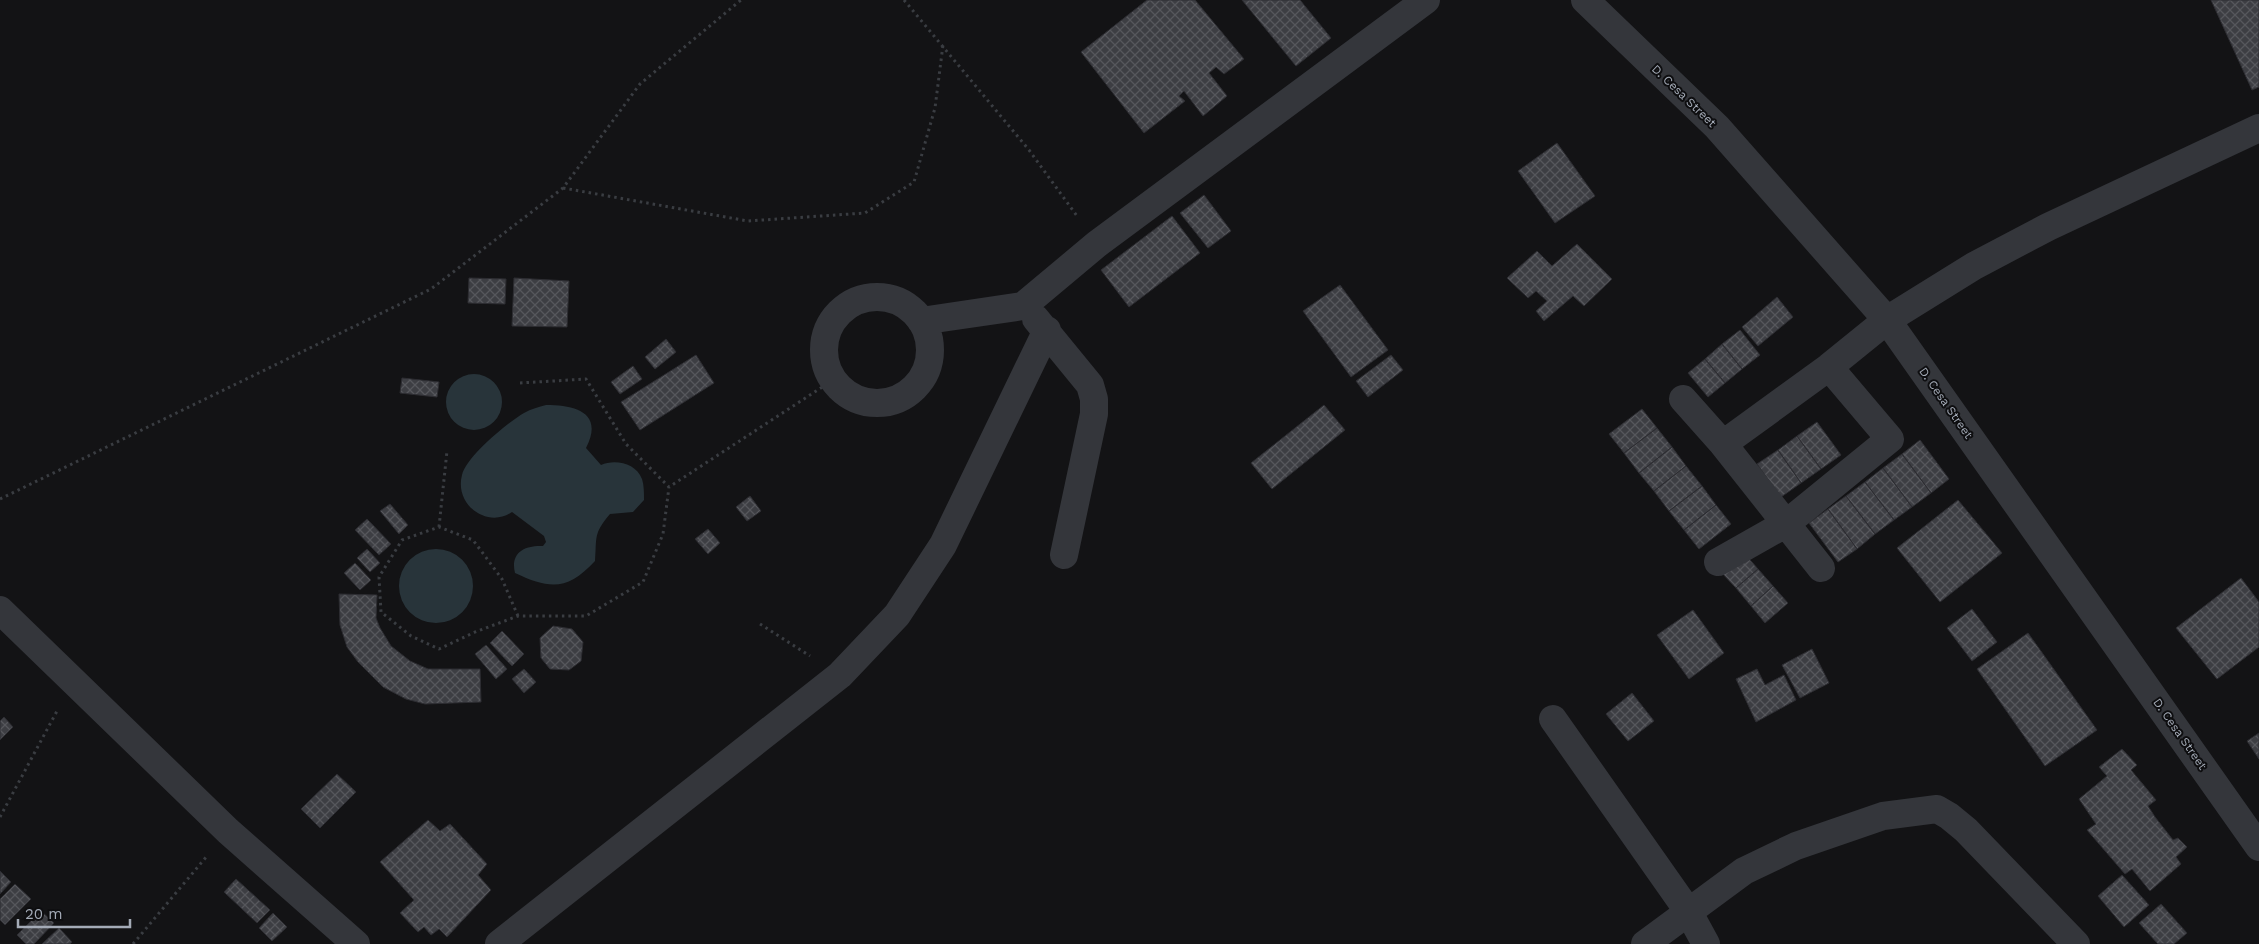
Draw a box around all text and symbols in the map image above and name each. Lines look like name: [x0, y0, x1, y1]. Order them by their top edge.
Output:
street label: D. Cesa Street: [1649, 62, 1719, 130]
street label: D. Cesa Street: [1916, 365, 1976, 441]
street label: D. Cesa Street: [2150, 696, 2210, 772]
scale bar: [18, 896, 130, 928]
text: 20 m: [25, 905, 63, 923]

